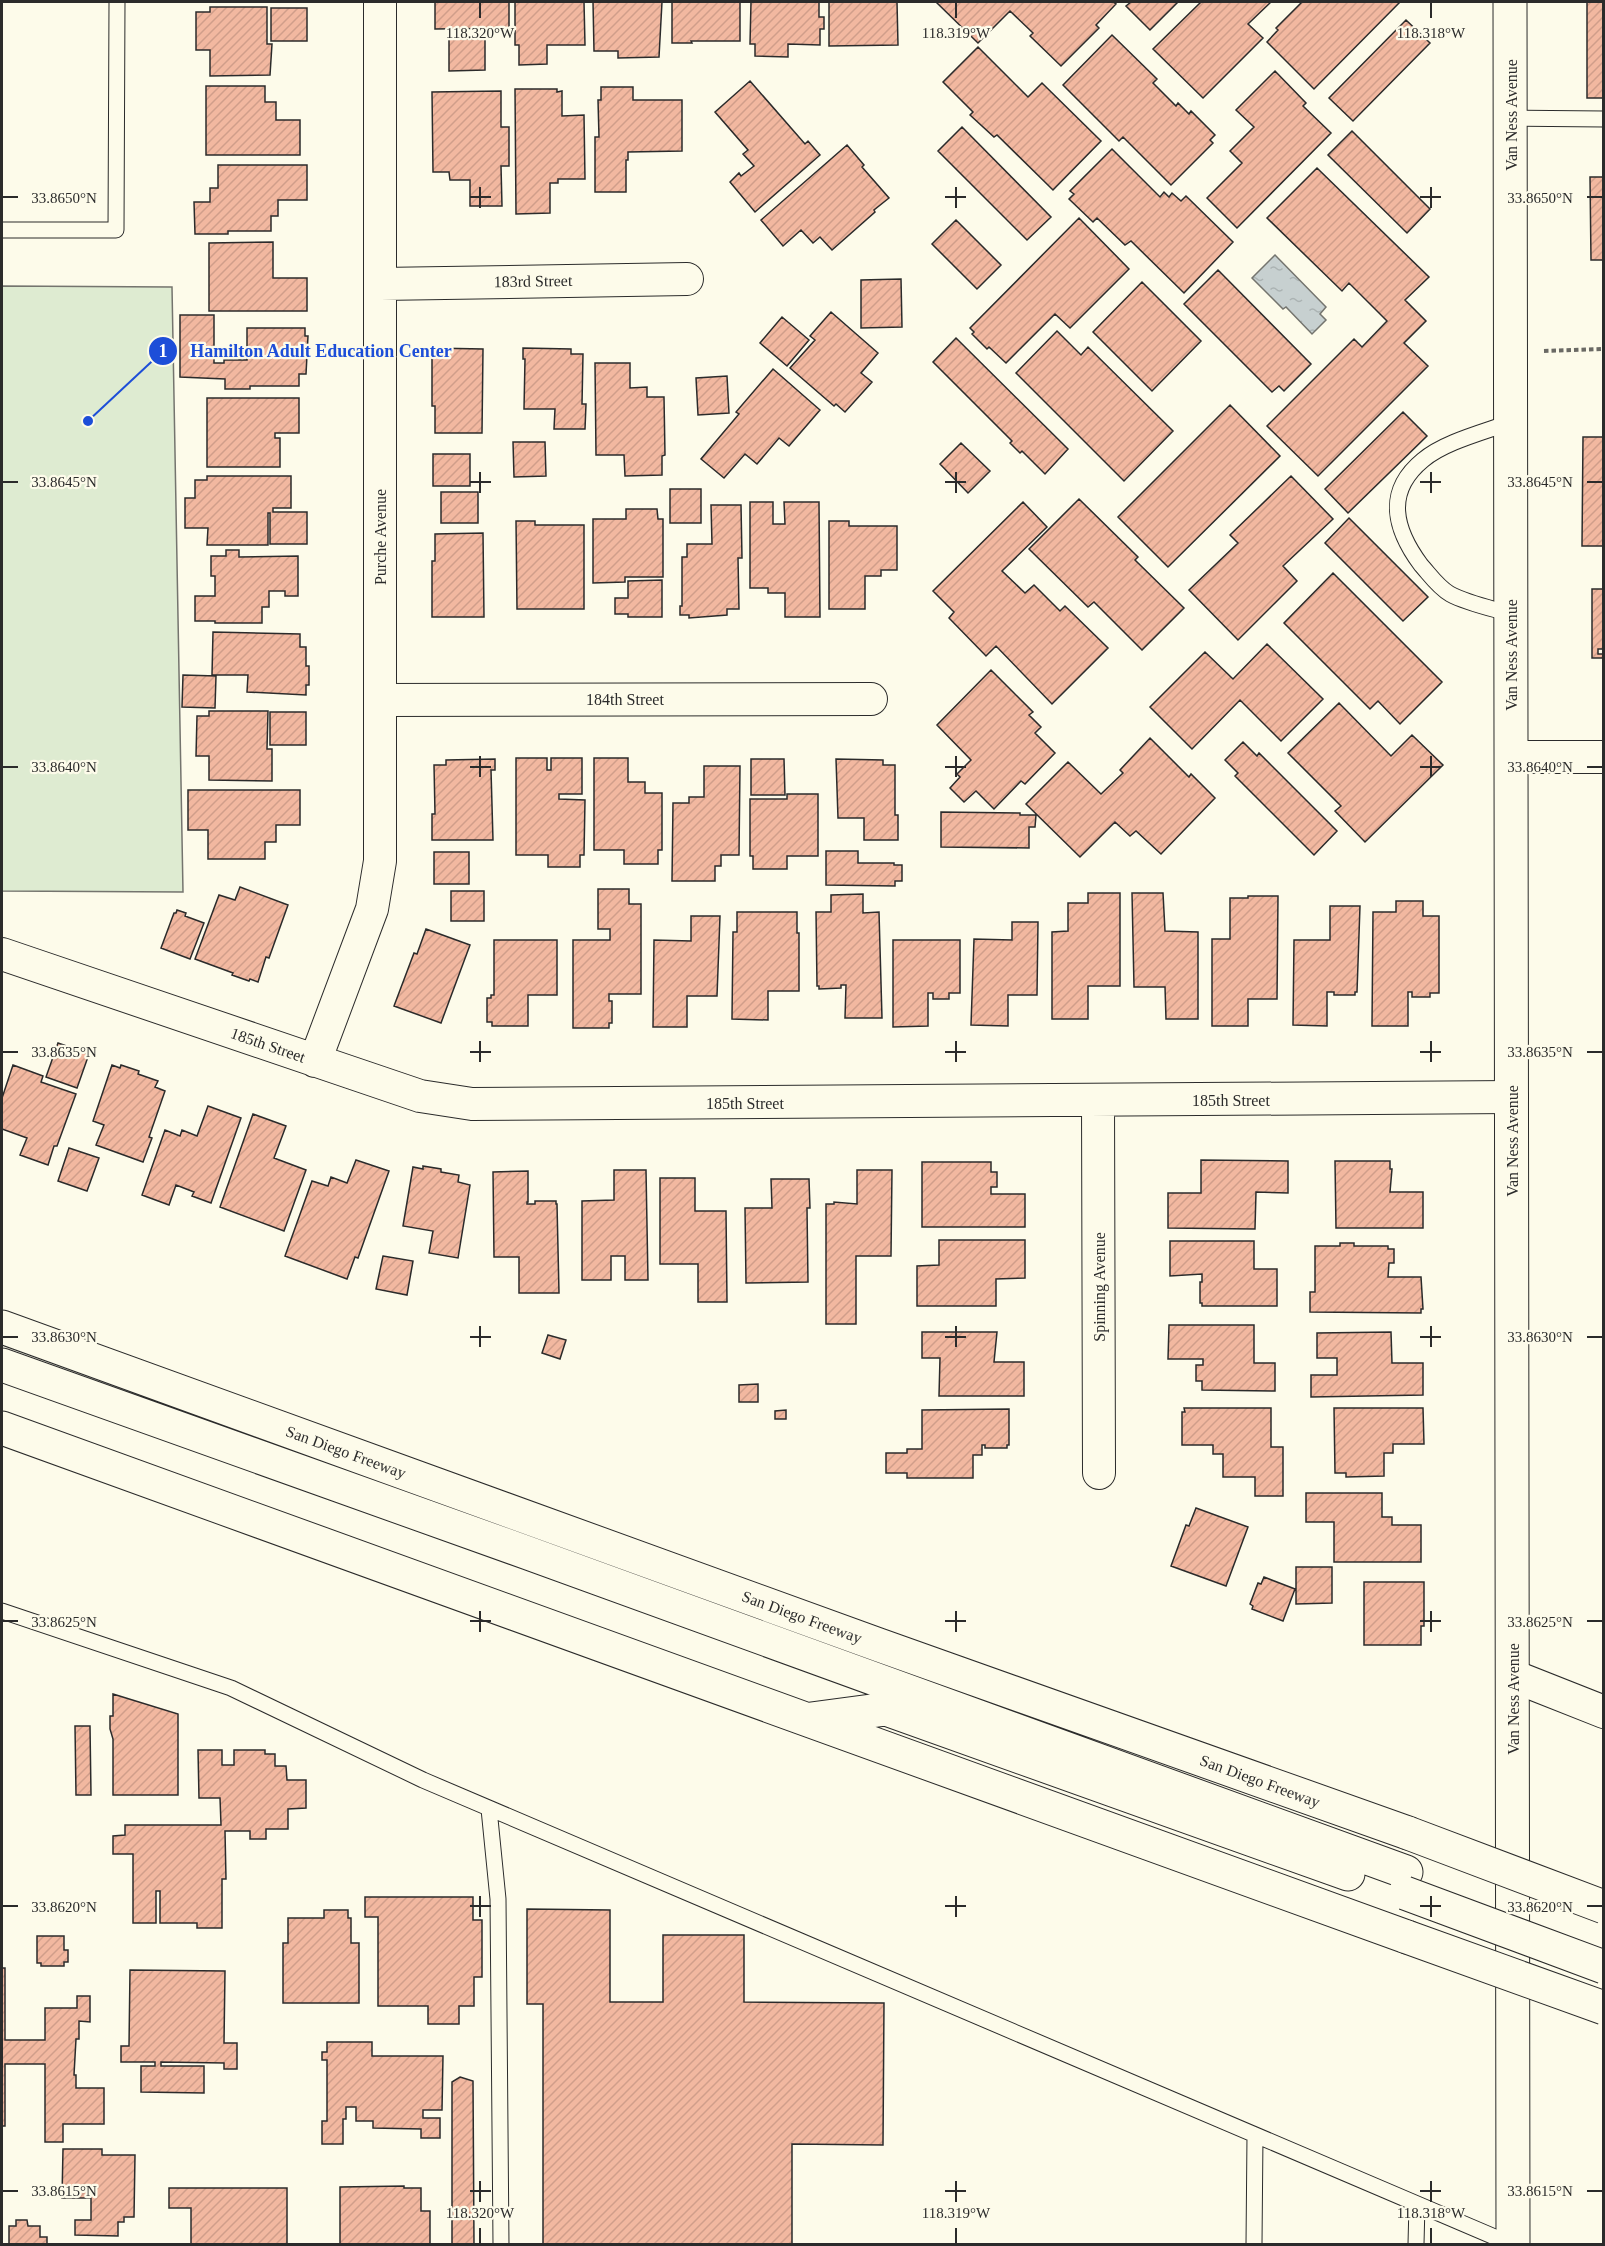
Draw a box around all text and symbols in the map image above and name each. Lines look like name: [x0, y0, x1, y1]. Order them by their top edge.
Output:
text: 118.320°W: [446, 25, 515, 41]
text: 118.319°W: [922, 25, 991, 41]
text: 118.318°W: [1397, 25, 1466, 41]
street label: Van Ness Avenue: [1503, 59, 1520, 171]
text: 33.8650°N: [31, 190, 97, 206]
text: 33.8650°N: [1507, 190, 1573, 206]
street label: 183rd Street: [494, 272, 573, 290]
callout: Hamilton Adult Education Center: [148, 333, 464, 369]
text: 1: [159, 341, 168, 361]
text: Hamilton Adult Education Center: [190, 341, 452, 361]
text: 33.8645°N: [31, 474, 97, 490]
text: 33.8645°N: [1507, 474, 1573, 490]
street label: Purche Avenue: [372, 489, 389, 585]
street label: Van Ness Avenue: [1503, 599, 1520, 711]
street label: 184th Street: [586, 691, 664, 708]
text: 33.8640°N: [31, 759, 97, 775]
text: 33.8640°N: [1507, 759, 1573, 775]
street label: 185th Street: [228, 1024, 308, 1066]
text: 33.8635°N: [31, 1044, 97, 1060]
text: 33.8635°N: [1507, 1044, 1573, 1060]
street label: Van Ness Avenue: [1504, 1085, 1521, 1197]
street label: 185th Street: [1192, 1092, 1270, 1109]
street label: 185th Street: [706, 1095, 784, 1112]
street label: Spinning Avenue: [1091, 1232, 1109, 1342]
text: 33.8630°N: [31, 1329, 97, 1345]
text: 33.8630°N: [1507, 1329, 1573, 1345]
street label: San Diego Freeway: [283, 1422, 408, 1483]
street label: San Diego Freeway: [739, 1587, 864, 1648]
text: 33.8625°N: [31, 1614, 97, 1630]
text: 33.8625°N: [1507, 1614, 1573, 1630]
street label: Van Ness Avenue: [1505, 1643, 1522, 1755]
street label: San Diego Freeway: [1197, 1751, 1322, 1812]
text: 33.8620°N: [31, 1899, 97, 1915]
text: 33.8620°N: [1507, 1899, 1573, 1915]
text: 33.8615°N: [31, 2183, 97, 2199]
text: 33.8615°N: [1507, 2183, 1573, 2199]
text: 118.320°W: [446, 2205, 515, 2221]
text: 118.319°W: [922, 2205, 991, 2221]
text: 118.318°W: [1397, 2205, 1466, 2221]

